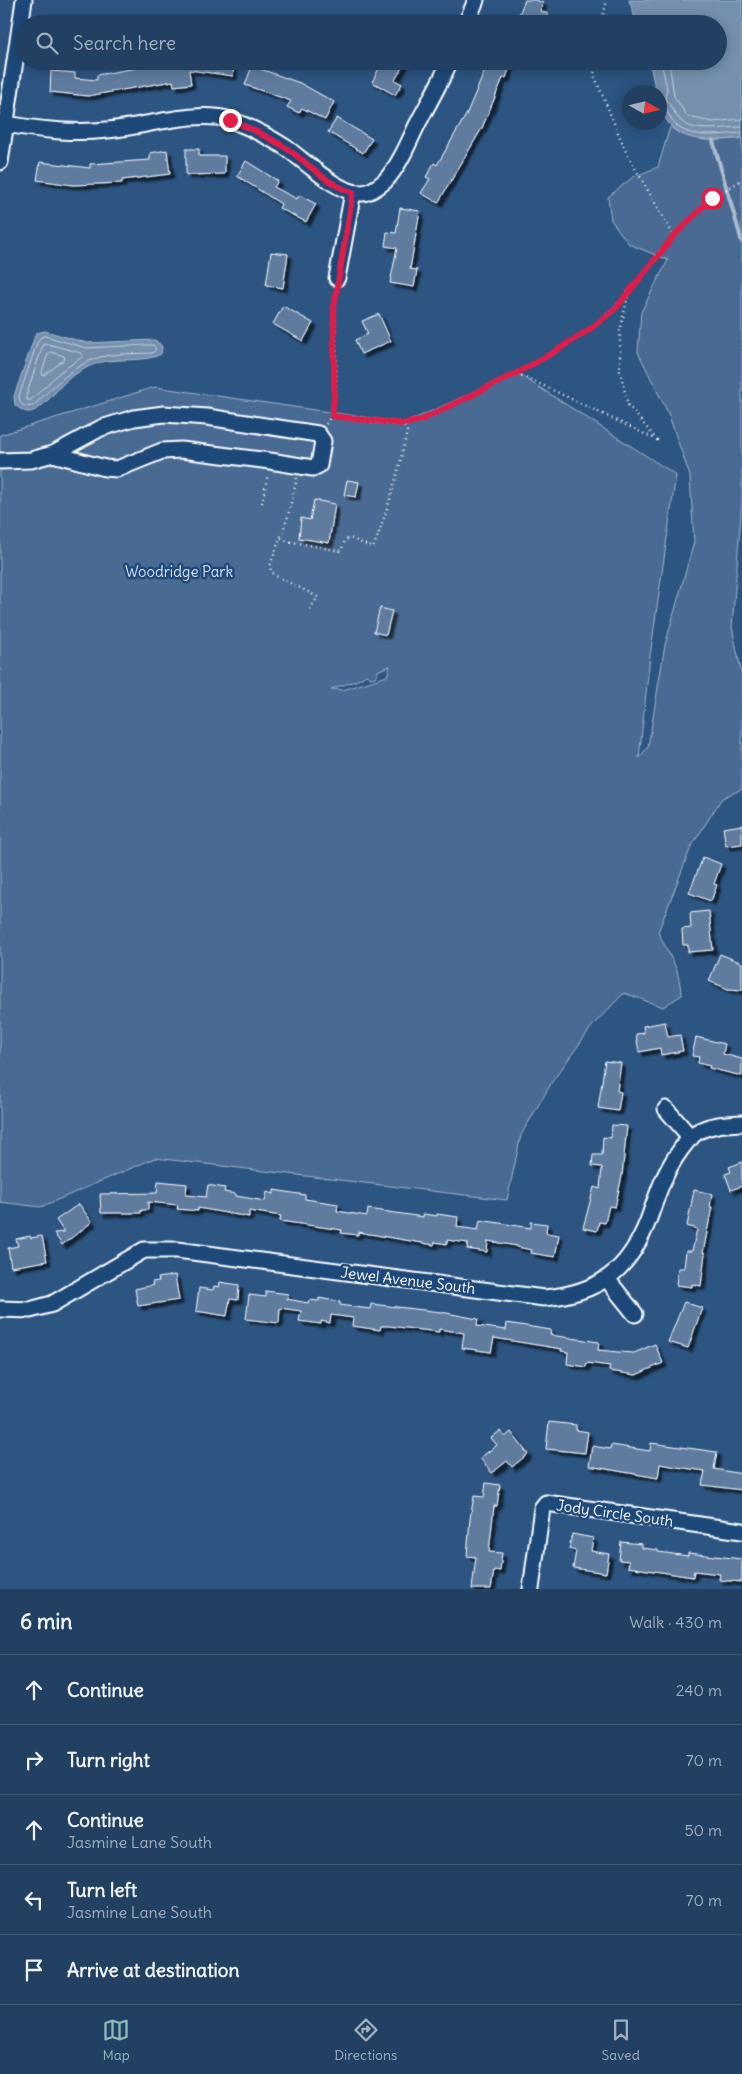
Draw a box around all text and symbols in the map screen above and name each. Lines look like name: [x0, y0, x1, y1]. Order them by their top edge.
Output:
search box: [15, 15, 727, 70]
icon: search: [33, 29, 61, 57]
text: Search here: [73, 31, 176, 55]
north arrow: [622, 85, 667, 130]
route end: [219, 109, 242, 132]
route start: [701, 187, 724, 210]
park label: Woodridge Park: [125, 562, 233, 581]
street label: Jewel Avenue South: [340, 1262, 477, 1298]
street label: Jody Circle South: [555, 1495, 675, 1531]
text: 6 min: [20, 1608, 72, 1635]
text: Walk · 430 m: [629, 1612, 722, 1632]
icon: ahead: [20, 1676, 48, 1704]
text: Continue: [67, 1678, 144, 1702]
text: 240 m: [676, 1680, 722, 1700]
icon: right: [20, 1746, 48, 1774]
text: Turn right: [67, 1748, 150, 1772]
text: 70 m: [686, 1750, 722, 1770]
text: Continue: [67, 1808, 144, 1832]
icon: ahead: [20, 1816, 48, 1844]
text: 50 m: [684, 1820, 722, 1840]
text: Jasmine Lane South: [67, 1832, 212, 1852]
text: Turn left: [67, 1878, 137, 1902]
icon: left: [20, 1886, 48, 1914]
text: 70 m: [686, 1890, 722, 1910]
text: Jasmine Lane South: [67, 1902, 212, 1922]
icon: arrive: [20, 1956, 48, 1984]
text: Arrive at destination: [67, 1958, 240, 1982]
tab: Map: [102, 2016, 130, 2064]
tab: Directions: [334, 2016, 397, 2064]
tab: Saved: [602, 2016, 640, 2064]

